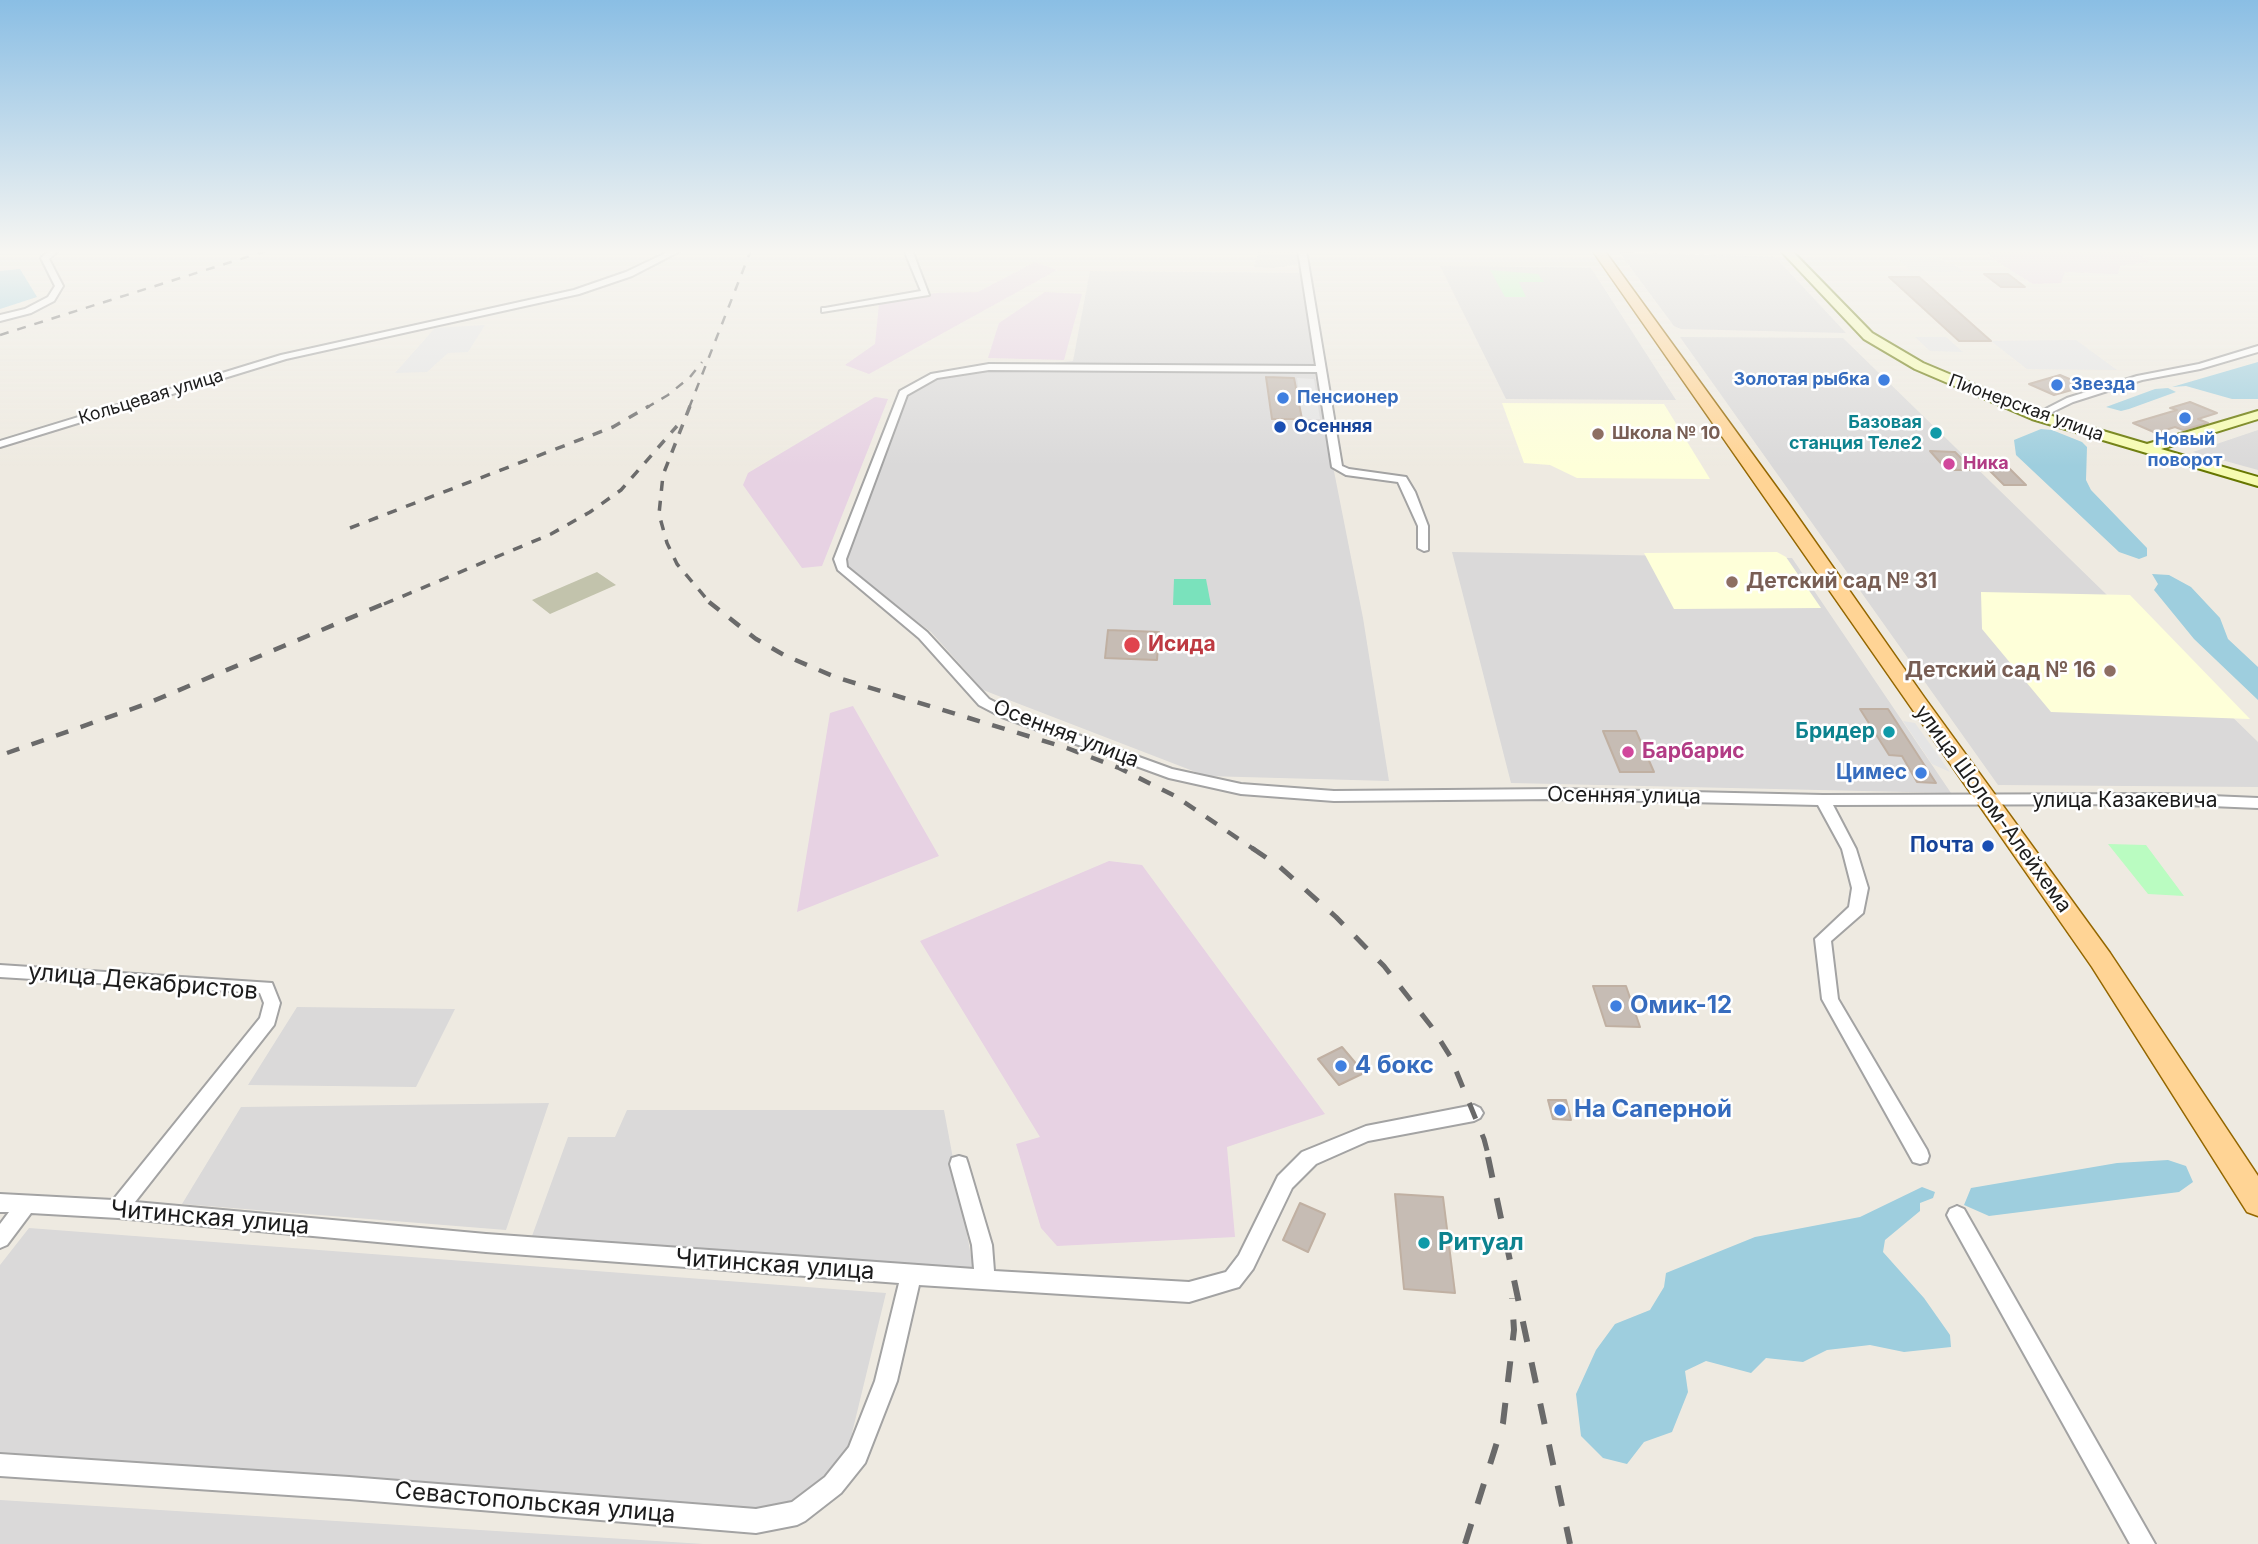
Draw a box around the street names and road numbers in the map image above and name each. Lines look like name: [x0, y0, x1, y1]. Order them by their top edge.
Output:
street label: Кольцевая улица: [76, 365, 226, 429]
street label: Пионерская улица: [1946, 370, 2106, 446]
street label: Осенняя улица: [990, 695, 1142, 773]
street label: улица Шолом-Алейхема: [1909, 700, 2077, 918]
street label: Осенняя улица: [1547, 782, 1701, 810]
street label: улица Казакевича: [2032, 788, 2218, 814]
street label: улица Декабристов: [27, 958, 259, 1006]
street label: Читинская улица: [109, 1195, 311, 1241]
street label: Читинская улица: [675, 1244, 875, 1286]
street label: Севастопольская улица: [393, 1476, 677, 1530]

